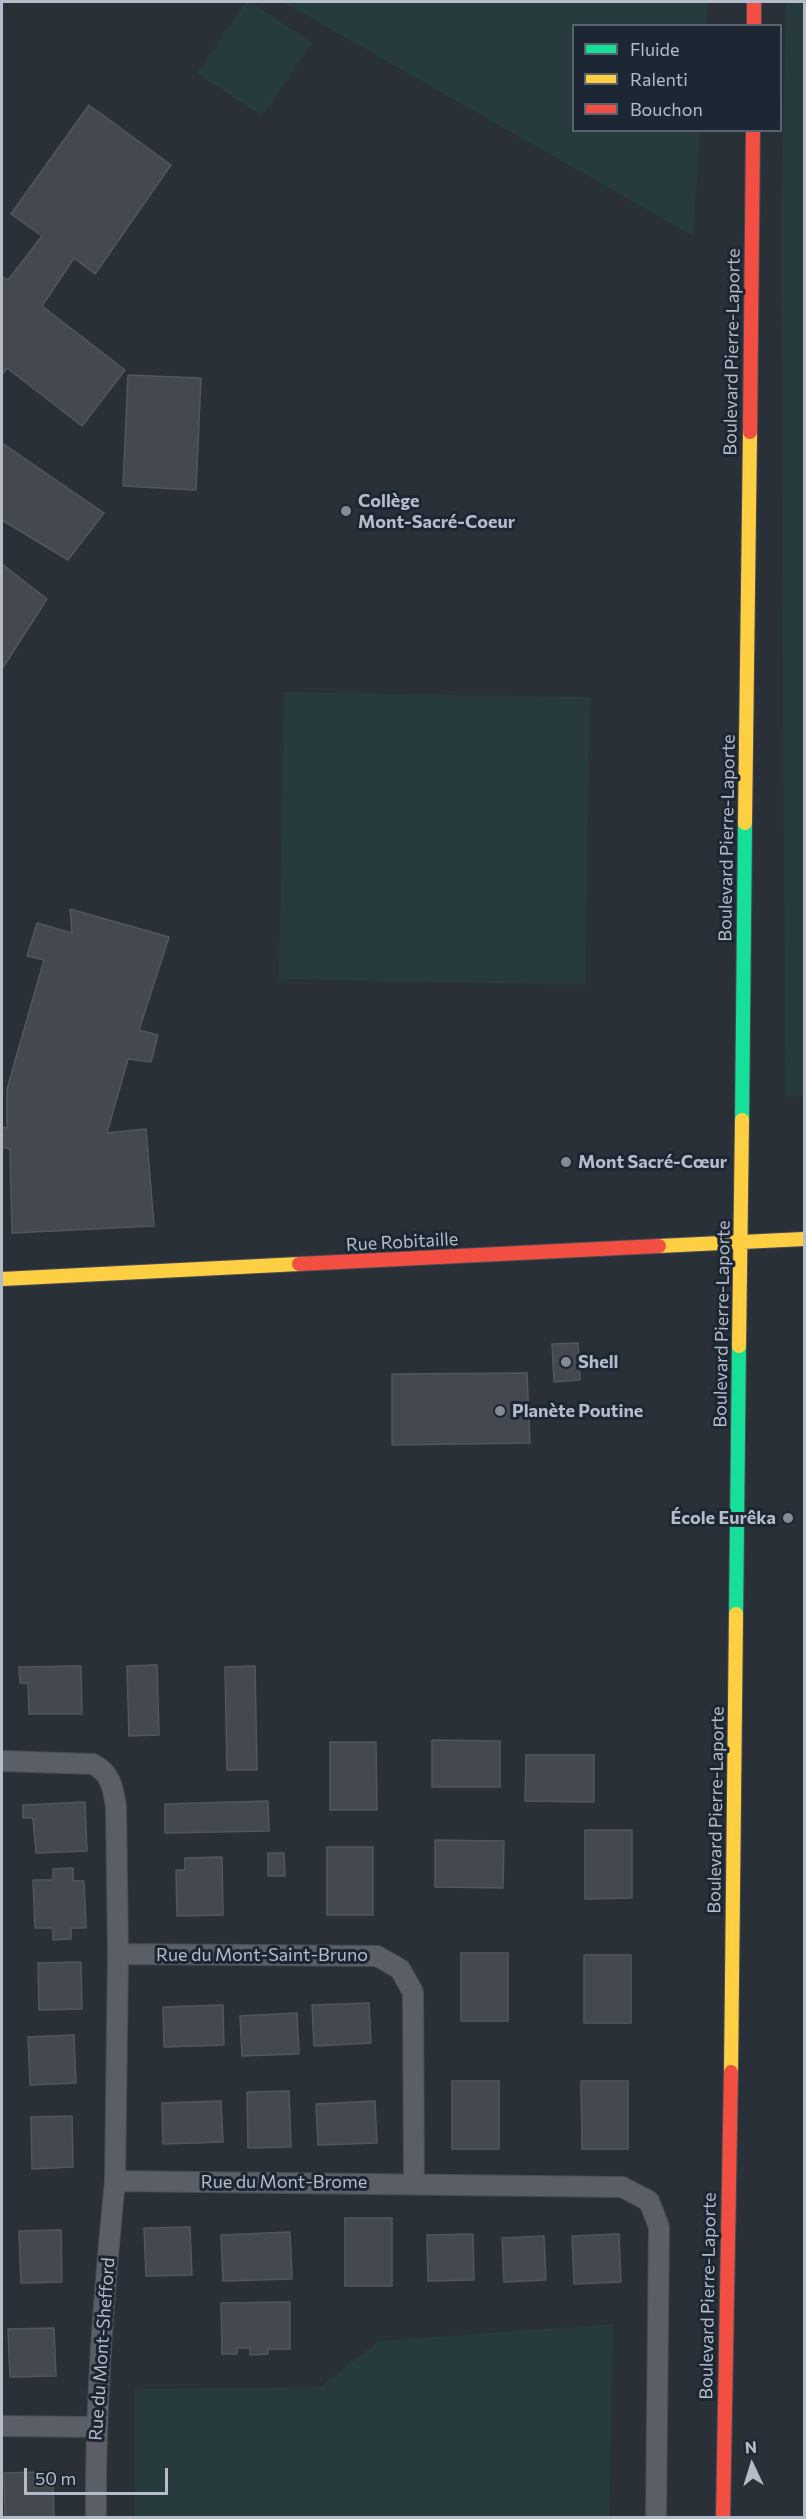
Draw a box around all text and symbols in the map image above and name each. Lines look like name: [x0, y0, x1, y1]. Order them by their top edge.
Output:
legend: [572, 24, 782, 132]
text: Fluide: [630, 38, 679, 60]
text: Ralenti: [630, 68, 688, 90]
text: Bouchon: [630, 98, 703, 120]
street label: Boulevard Pierre-Laporte: [719, 248, 745, 456]
place label: Collège Mont-Sacré-Coeur: [358, 490, 515, 532]
marker: Collège Mont-Sacré-Coeur: [339, 504, 353, 518]
street label: Boulevard Pierre-Laporte: [714, 734, 740, 942]
place label: Mont Sacré-Cœur: [578, 1151, 727, 1173]
marker: Mont Sacré-Cœur: [559, 1155, 573, 1169]
street label: Boulevard Pierre-Laporte: [709, 1220, 735, 1428]
street label: Rue Robitaille: [345, 1228, 459, 1256]
place label: Shell: [578, 1351, 619, 1373]
marker: Shell: [559, 1355, 573, 1369]
place label: Planète Poutine: [512, 1400, 643, 1422]
marker: Planète Poutine: [493, 1404, 507, 1418]
place label: École Eurêka: [670, 1507, 776, 1529]
marker: École Eurêka: [781, 1511, 795, 1525]
street label: Boulevard Pierre-Laporte: [703, 1706, 729, 1914]
street label: Rue du Mont-Saint-Bruno: [156, 1944, 368, 1966]
street label: Rue du Mont-Brome: [201, 2171, 367, 2193]
street label: Boulevard Pierre-Laporte: [695, 2192, 721, 2400]
street label: Rue du Mont-Shefford: [85, 2257, 119, 2441]
north arrow: [722, 2435, 782, 2495]
text: N: [744, 2437, 757, 2456]
scale bar: [27, 2456, 171, 2494]
text: 50 m: [35, 2467, 76, 2489]

